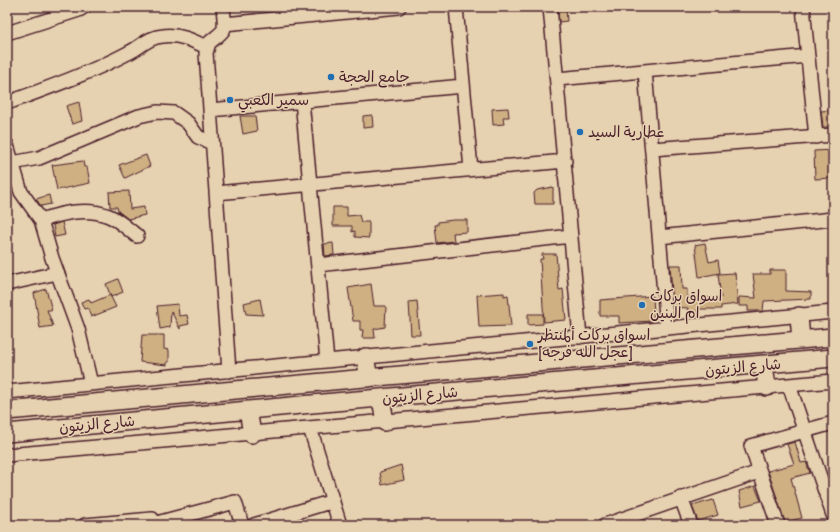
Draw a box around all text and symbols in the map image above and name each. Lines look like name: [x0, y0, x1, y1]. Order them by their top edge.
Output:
place label: جامع الحجة: [339, 68, 410, 88]
marker: جامع الحجة: [326, 72, 336, 82]
place label: سمير الكعبي: [238, 91, 309, 113]
marker: سمير الكعبي: [225, 95, 235, 105]
place label: عطارية السيد: [588, 123, 665, 141]
marker: عطارية السيد: [575, 127, 585, 137]
place label: اسواق بركات ام البنين: [650, 287, 722, 324]
marker: اسواق بركات ام البنين: [637, 300, 647, 310]
place label: اسواق بركات ألمنتظر [عجل الله فرجه]: [537, 326, 650, 361]
marker: اسواق بركات ألمنتظر [عجل الله فرجه]: [525, 339, 535, 349]
street label: شارع الزيتون: [704, 355, 782, 380]
street label: شارع الزيتون: [381, 383, 459, 408]
street label: شارع الزيتون: [58, 412, 136, 437]

